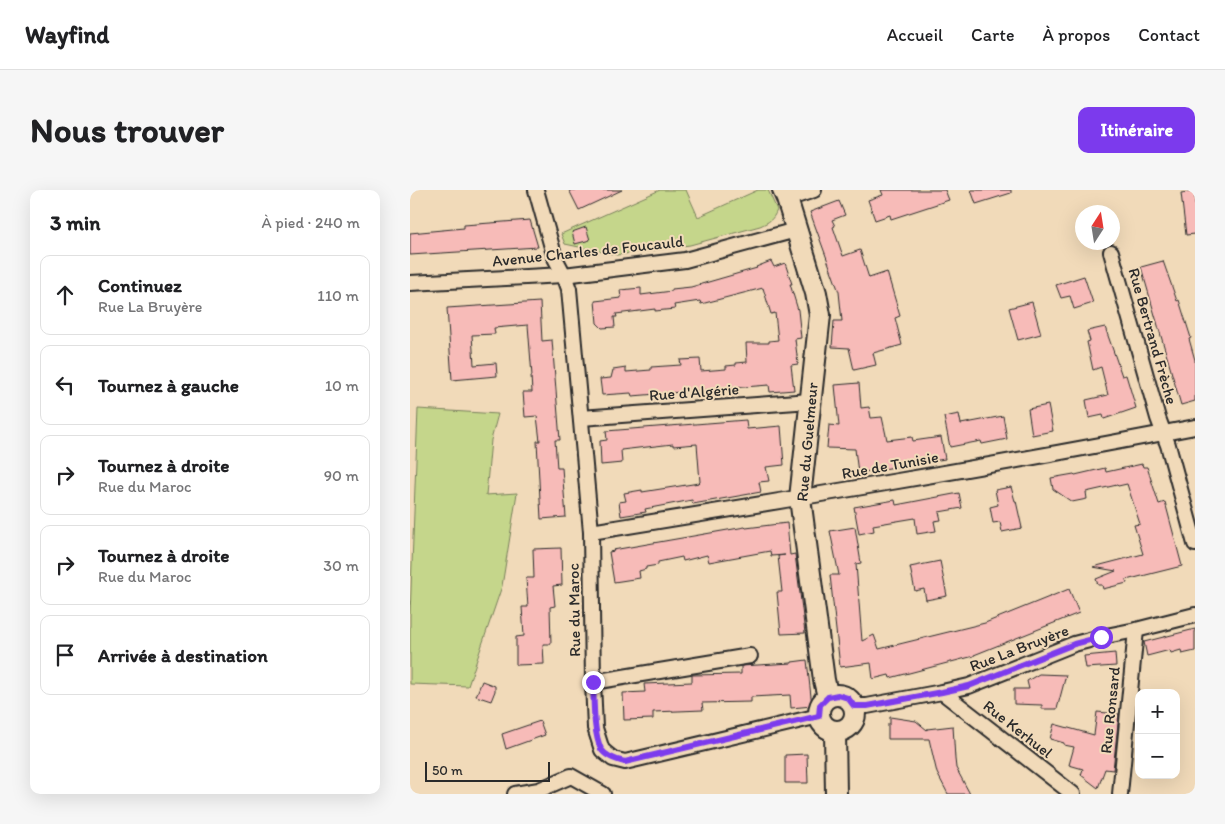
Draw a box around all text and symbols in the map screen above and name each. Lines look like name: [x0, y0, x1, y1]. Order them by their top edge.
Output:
text: Wayfind: [25, 20, 109, 49]
text: Accueil: [887, 24, 943, 46]
text: Carte: [971, 24, 1014, 46]
text: À propos: [1042, 24, 1110, 46]
text: Contact: [1138, 24, 1200, 46]
button: Itinéraire: [1078, 107, 1195, 153]
text: Nous trouver: [30, 109, 224, 151]
north arrow: [1075, 205, 1120, 250]
text: 3 min: [50, 210, 100, 235]
text: À pied · 240 m: [261, 213, 360, 232]
street label: Avenue Charles de Foucauld: [491, 231, 685, 271]
street label: Rue Bertrand Frèche: [1124, 265, 1182, 407]
text: Continuez: [98, 274, 182, 297]
icon: ahead: [51, 281, 79, 309]
text: 110 m: [317, 286, 359, 305]
text: Rue La Bruyère: [98, 297, 202, 316]
icon: left: [51, 371, 79, 399]
text: Tournez à gauche: [98, 374, 239, 397]
text: 10 m: [325, 376, 359, 395]
street label: Rue d'Algérie: [648, 379, 740, 405]
street label: Rue du Guelmeur: [792, 381, 822, 502]
street label: Rue de Tunisie: [840, 447, 940, 483]
text: Tournez à droite: [98, 454, 230, 477]
icon: right: [51, 461, 79, 489]
text: 90 m: [324, 466, 359, 485]
text: Rue du Maroc: [98, 477, 192, 496]
text: Tournez à droite: [98, 544, 230, 567]
icon: right: [51, 551, 79, 579]
text: 30 m: [323, 556, 359, 575]
street label: Rue du Maroc: [564, 563, 584, 657]
text: Rue du Maroc: [98, 567, 192, 586]
street label: Rue La Bruyère: [967, 620, 1071, 676]
route start: [1090, 626, 1113, 649]
icon: arrive: [51, 641, 79, 669]
text: Arrivée à destination: [98, 644, 268, 667]
street label: Rue Ronsard: [1096, 665, 1124, 754]
route end: [582, 671, 605, 694]
map controls: [1135, 689, 1180, 779]
button: +: [1135, 689, 1180, 734]
street label: Rue Kerhuel: [979, 696, 1057, 762]
button: −: [1135, 734, 1180, 779]
scale bar: [425, 759, 550, 782]
text: 50 m: [432, 762, 463, 779]

